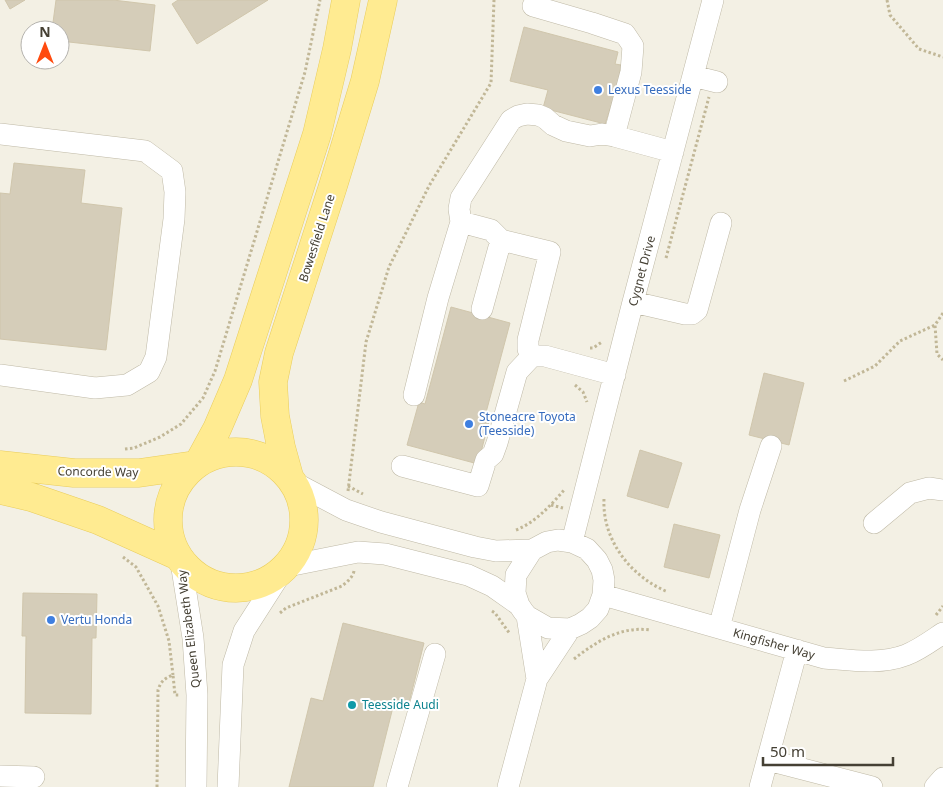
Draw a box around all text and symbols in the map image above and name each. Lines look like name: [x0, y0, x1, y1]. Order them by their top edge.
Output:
north arrow: [20, 20, 70, 70]
text: N: [39, 22, 51, 41]
place label: Lexus Teesside: [608, 81, 692, 98]
marker: Lexus Teesside: [592, 84, 604, 96]
street label: Bowesfield Lane: [294, 191, 339, 284]
street label: Cygnet Drive: [624, 233, 659, 308]
place label: Stoneacre Toyota (Teesside): [479, 408, 576, 439]
marker: Stoneacre Toyota (Teesside): [463, 418, 475, 430]
street label: Concorde Way: [57, 462, 140, 481]
street label: Queen Elizabeth Way: [173, 568, 204, 689]
place label: Vertu Honda: [61, 611, 132, 628]
marker: Vertu Honda: [45, 614, 57, 626]
street label: Kingfisher Way: [731, 624, 818, 664]
place label: Teesside Audi: [362, 696, 439, 713]
marker: Teesside Audi: [346, 699, 358, 711]
scale bar: [763, 734, 893, 766]
text: 50 m: [770, 741, 805, 761]

